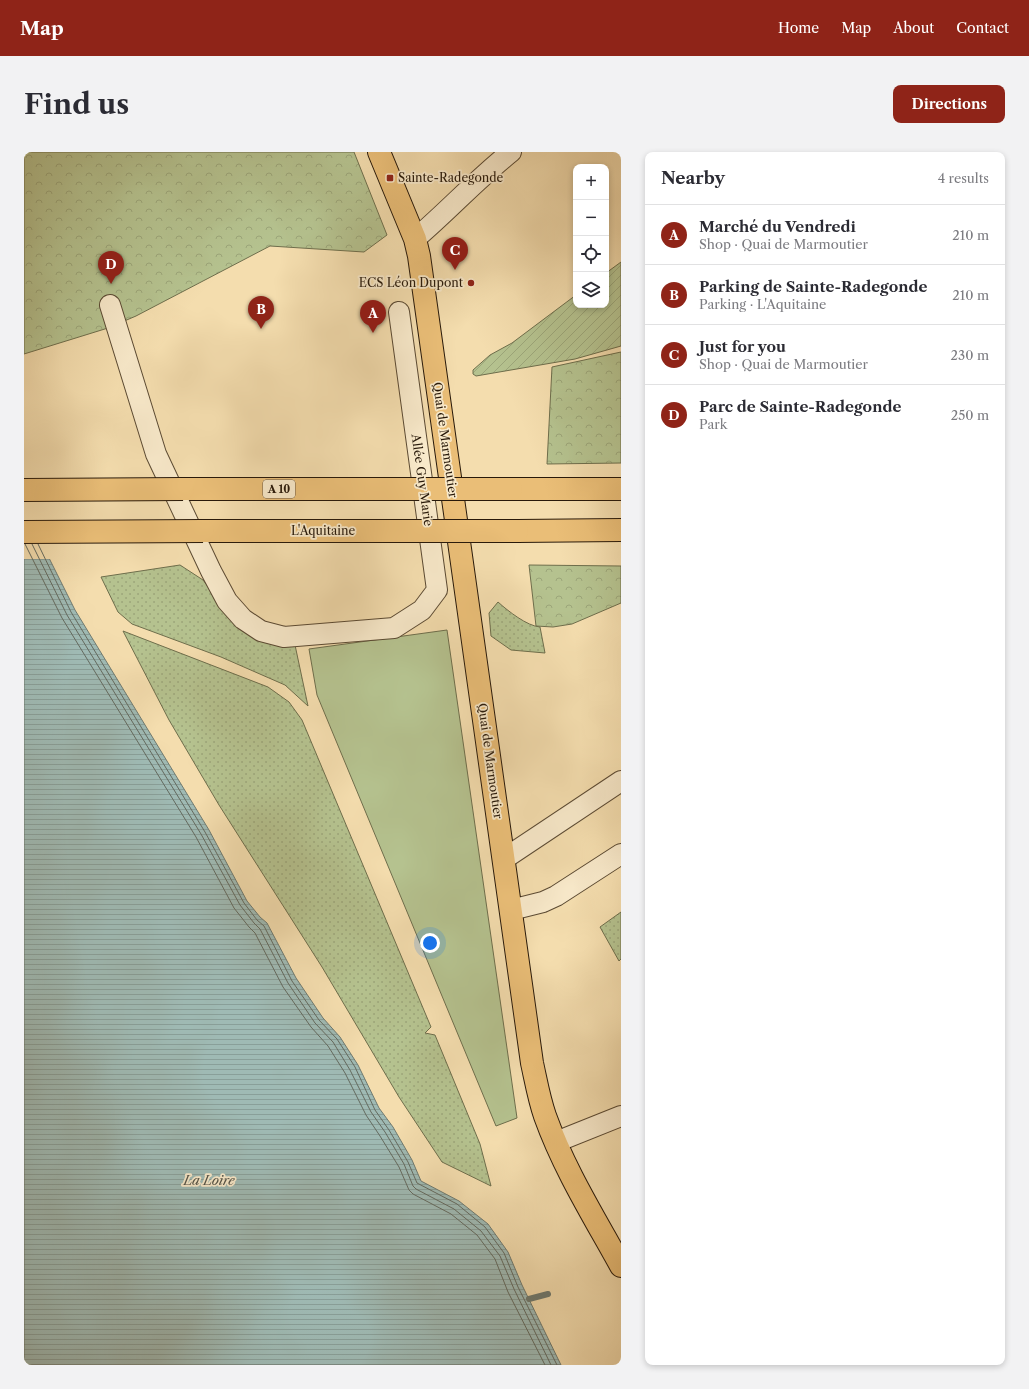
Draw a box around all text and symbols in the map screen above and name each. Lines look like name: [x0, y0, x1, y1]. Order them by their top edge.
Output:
text: Map: [20, 17, 64, 40]
text: Home: [778, 19, 819, 37]
text: Map: [841, 19, 871, 37]
text: About: [893, 19, 934, 37]
text: Contact: [956, 19, 1009, 37]
button: Directions: [893, 85, 1005, 123]
text: Find us: [24, 87, 129, 121]
map controls: [573, 164, 609, 308]
button: +: [573, 164, 609, 200]
text: Nearby: [661, 168, 725, 188]
place label: Sainte-Radegonde: [398, 170, 504, 185]
text: 4 results: [938, 170, 989, 186]
marker: Sainte-Radegonde: [385, 173, 395, 183]
button: −: [573, 200, 609, 236]
text: Marché du Vendredi: [699, 217, 856, 236]
text: A: [669, 227, 679, 243]
text: 210 m: [952, 227, 989, 243]
button: locate: [573, 236, 609, 272]
text: Shop · Quai de Marmoutier: [699, 236, 868, 252]
pin: C: [442, 237, 468, 270]
pin: D: [98, 251, 124, 284]
button: layers: [573, 272, 609, 308]
place label: ECS Léon Dupont: [359, 275, 464, 290]
text: Parking de Sainte-Radegonde: [699, 277, 927, 296]
marker: ECS Léon Dupont: [466, 278, 476, 288]
text: B: [669, 287, 679, 303]
text: 210 m: [952, 287, 989, 303]
pin: B: [248, 296, 274, 329]
text: Parking · L'Aquitaine: [699, 296, 826, 312]
pin: A: [360, 300, 386, 333]
text: Just for you: [699, 337, 786, 356]
text: C: [669, 347, 679, 363]
text: 230 m: [951, 347, 989, 363]
text: Shop · Quai de Marmoutier: [699, 356, 868, 372]
street label: Quai de Marmoutier: [430, 381, 461, 499]
text: Parc de Sainte-Radegonde: [699, 397, 901, 416]
text: D: [668, 407, 680, 423]
text: 250 m: [951, 407, 989, 423]
text: Park: [699, 416, 727, 432]
street label: Allée Guy Marie: [408, 432, 436, 527]
road number: A 10: [263, 480, 295, 498]
street label: L'Aquitaine: [291, 523, 355, 538]
street label: Quai de Marmoutier: [475, 702, 506, 820]
your location: [420, 933, 440, 953]
water label: La Loire: [182, 1172, 235, 1188]

